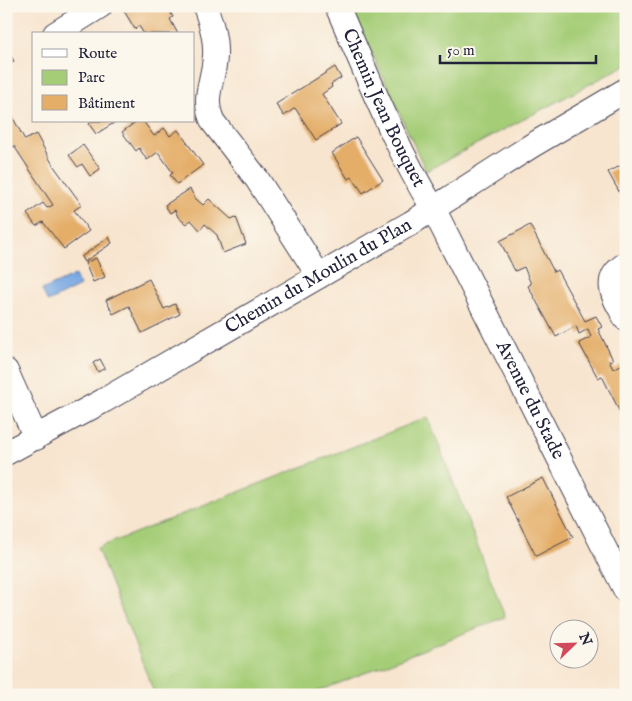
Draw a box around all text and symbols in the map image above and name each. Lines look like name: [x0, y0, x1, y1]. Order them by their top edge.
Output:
street label: Chemin Jean Bouquet: [336, 25, 431, 192]
legend: [32, 32, 195, 122]
scale bar: [440, 32, 596, 64]
text: 50 m: [447, 41, 475, 60]
text: Route: [78, 44, 117, 63]
text: Parc: [78, 68, 105, 87]
text: Bâtiment: [78, 94, 135, 113]
street label: Chemin du Moulin du Plan: [221, 213, 416, 340]
street label: Avenue du Stade: [489, 336, 570, 464]
north arrow: [550, 618, 600, 668]
text: N: [574, 629, 596, 648]

